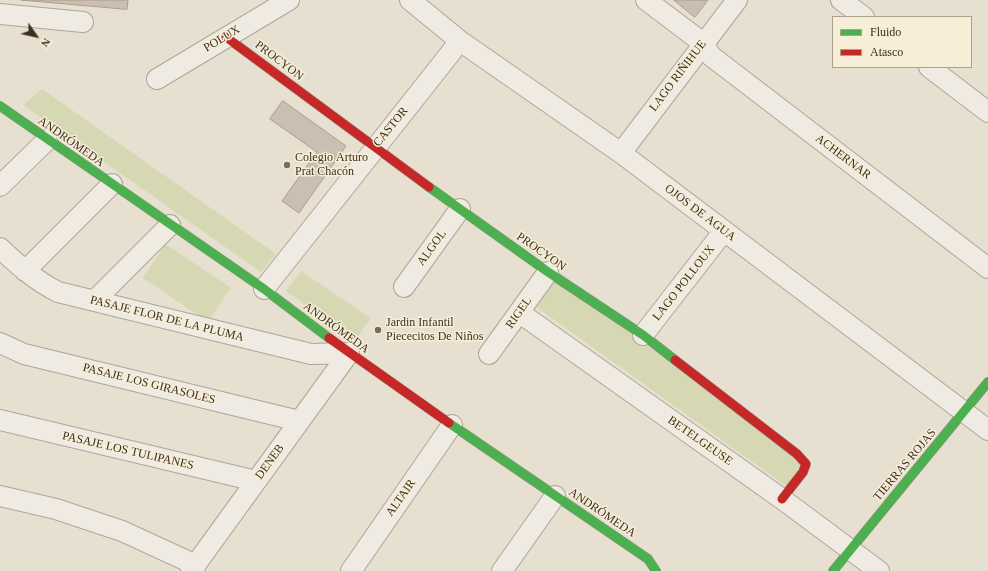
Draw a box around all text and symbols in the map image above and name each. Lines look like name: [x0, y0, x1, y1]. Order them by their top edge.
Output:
north arrow: [16, 16, 56, 56]
legend: [832, 16, 972, 68]
street label: POLUX: [201, 23, 243, 55]
text: Fluido: [870, 25, 901, 39]
text: N: [39, 36, 53, 49]
street label: LAGO RIÑIHUE: [646, 37, 710, 115]
street label: PROCYON: [252, 38, 306, 84]
text: Atasco: [870, 45, 903, 59]
street label: CASTOR: [371, 104, 411, 150]
street label: ANDRÓMEDA: [35, 114, 107, 170]
street label: ACHERNAR: [812, 131, 874, 183]
place label: Colegio Arturo Prat Chacón: [295, 151, 368, 179]
marker: Colegio Arturo Prat Chacón: [282, 160, 292, 170]
street label: OJOS DE AGUA: [662, 182, 738, 244]
street label: ALGOL: [414, 227, 450, 269]
street label: PROCYON: [513, 230, 569, 274]
street label: LAGO POLLOUX: [650, 242, 718, 324]
street label: PASAJE FLOR DE LA PLUMA: [88, 293, 246, 345]
street label: RIGEL: [503, 294, 535, 332]
street label: ANDRÓMEDA: [300, 299, 372, 357]
place label: Jardin Infantil Piececitos De Niños: [386, 316, 483, 344]
marker: Jardin Infantil Piececitos De Niños: [373, 325, 383, 335]
street label: PASAJE LOS GIRASOLES: [81, 361, 217, 407]
street label: BETELGEUSE: [665, 413, 735, 469]
street label: TIERRAS ROJAS: [871, 426, 939, 504]
street label: PASAJE LOS TULIPANES: [61, 429, 195, 473]
street label: DENEB: [252, 442, 288, 482]
street label: ALTAIR: [383, 477, 419, 519]
street label: ANDRÓMEDA: [566, 485, 638, 541]

